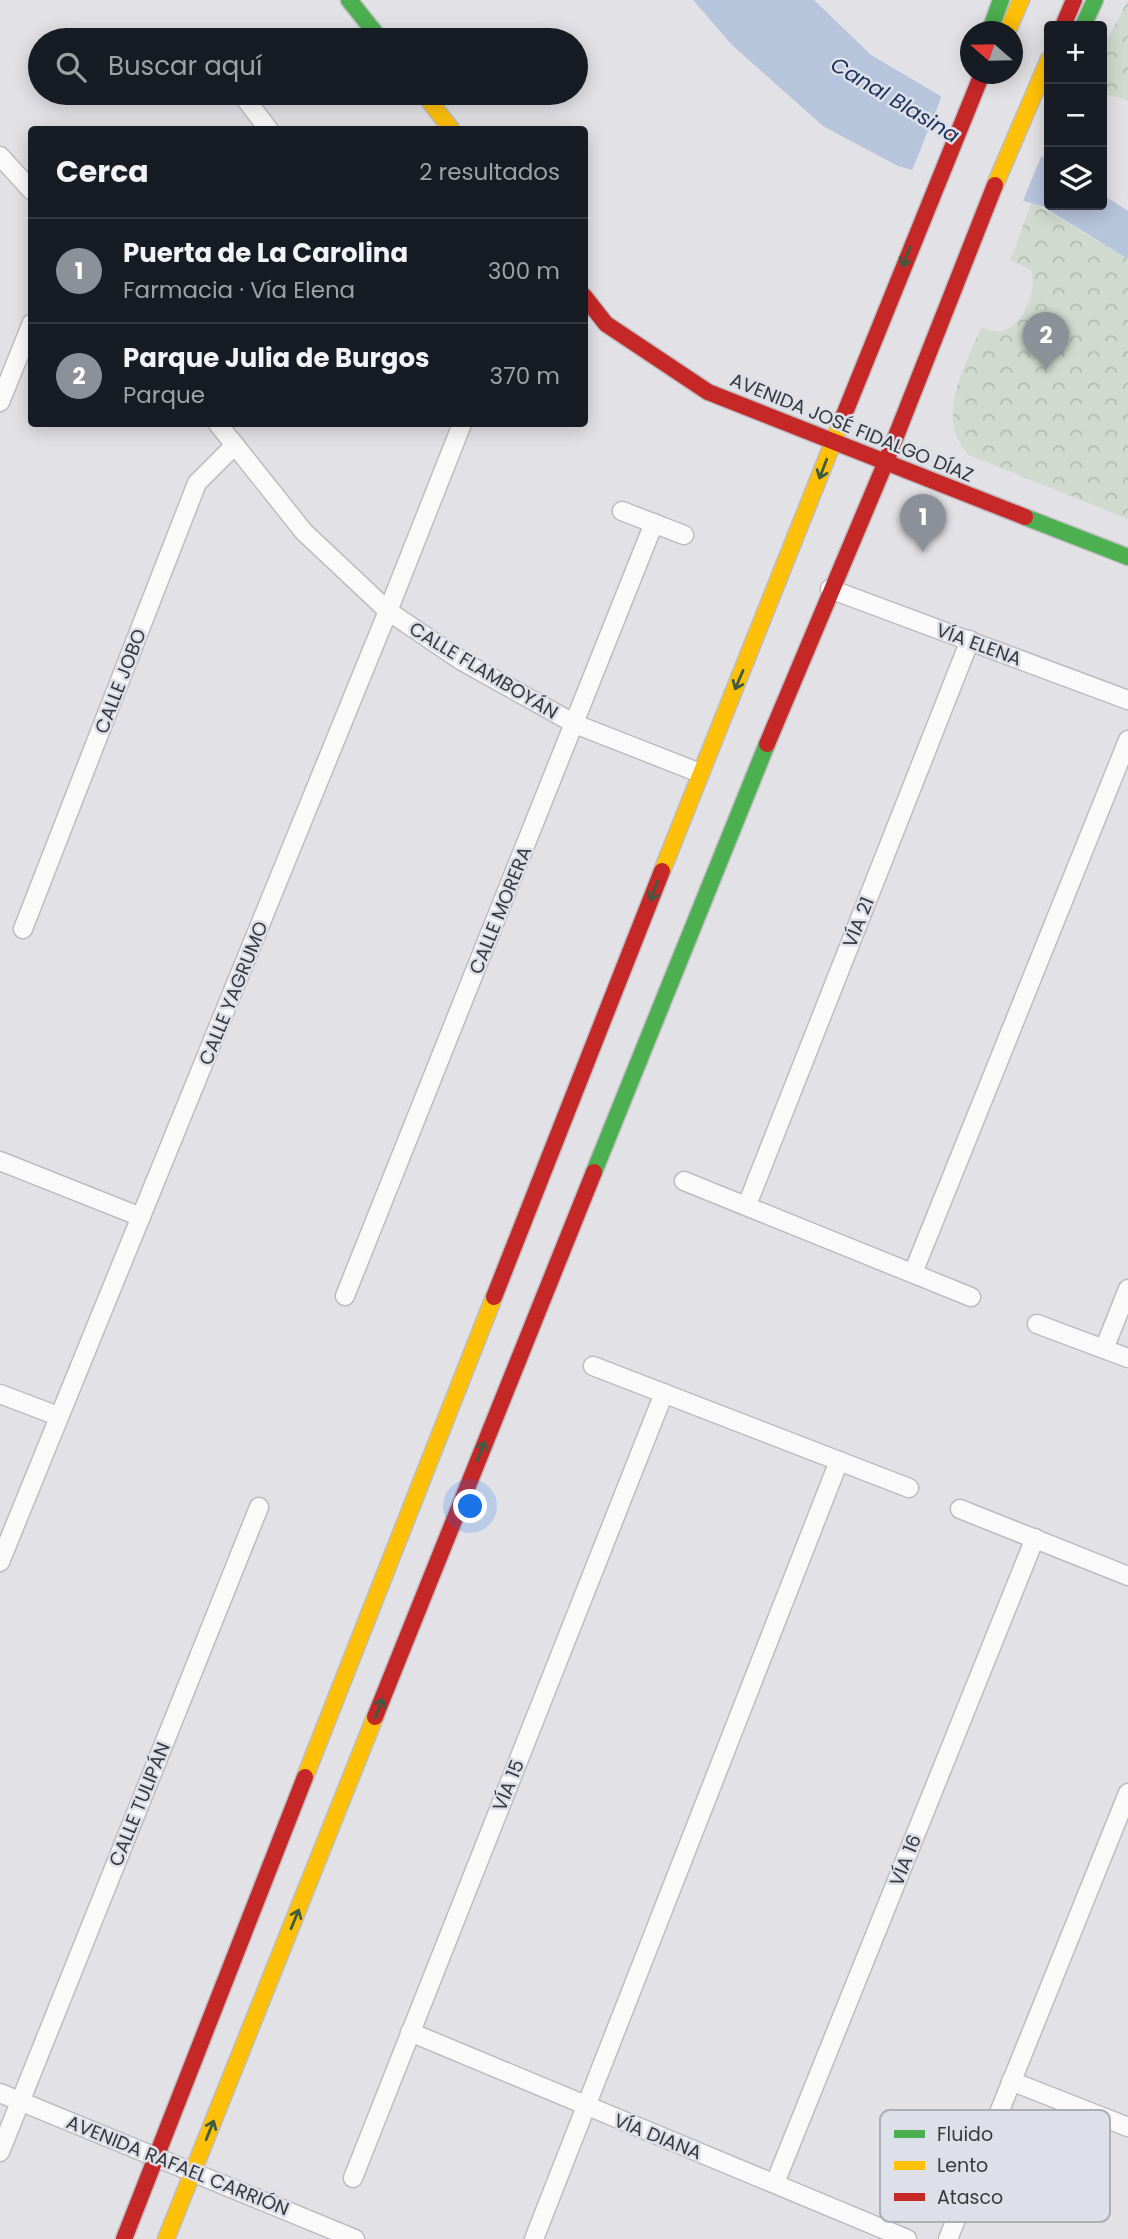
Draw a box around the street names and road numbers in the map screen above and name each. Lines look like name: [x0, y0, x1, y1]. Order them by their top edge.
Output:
street label: AVENIDA JOSÉ FIDALGO DÍAZ: [726, 366, 978, 489]
street label: CALLE FLAMBOYÁN: [404, 615, 563, 726]
street label: VÍA ELENA: [932, 617, 1026, 672]
street label: CALLE JOBO: [88, 625, 153, 738]
street label: CALLE MORERA: [463, 842, 538, 978]
street label: VÍA 21: [836, 893, 881, 952]
street label: CALLE YAGRUMO: [192, 917, 275, 1069]
street label: CALLE TULIPÁN: [102, 1738, 177, 1870]
street label: VÍA 15: [486, 1755, 531, 1815]
street label: VÍA 16: [883, 1830, 928, 1890]
street label: VÍA DIANA: [610, 2107, 706, 2166]
street label: AVENIDA RAFAEL CARRIÓN: [62, 2108, 293, 2223]

